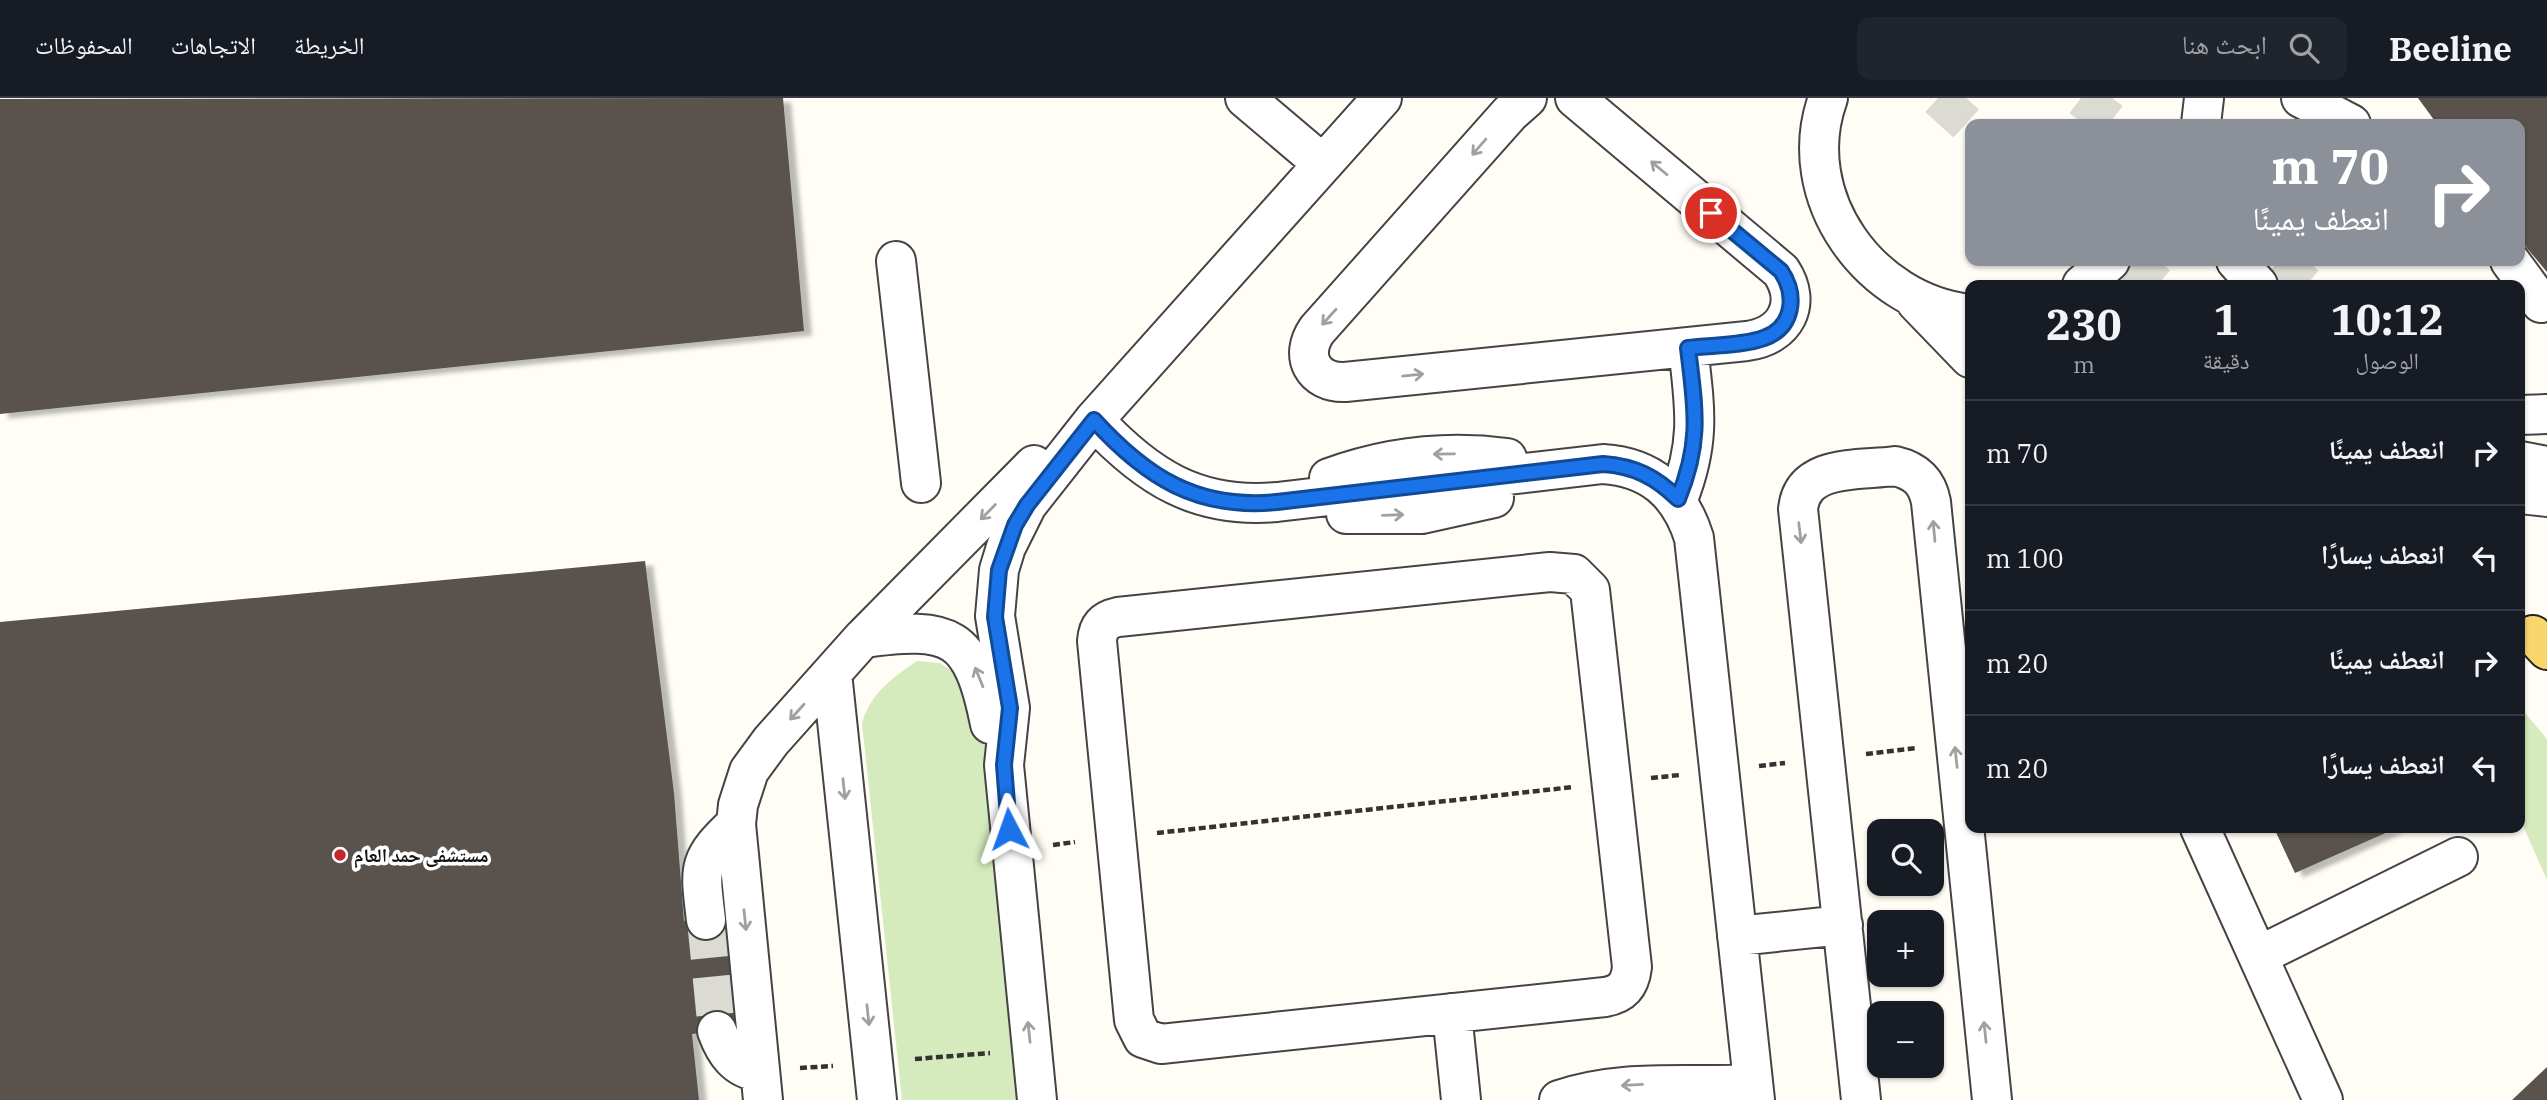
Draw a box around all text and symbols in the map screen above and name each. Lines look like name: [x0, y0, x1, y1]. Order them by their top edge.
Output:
search box: [1857, 17, 2347, 80]
text: ابحث هنا: [2182, 27, 2267, 61]
text: Beeline: [2389, 27, 2512, 70]
text: المحفوظات: [35, 29, 133, 61]
text: الاتجاهات: [171, 29, 256, 61]
text: الخريطة: [294, 29, 365, 61]
icon: search: [2285, 29, 2323, 67]
text: 70 m: [2271, 134, 2389, 197]
one-way arrow: [1471, 138, 1488, 155]
icon: right: [2413, 147, 2504, 238]
one-way arrow: [1650, 160, 1668, 176]
pin: [1681, 183, 1741, 243]
icon: arrive: [1692, 194, 1730, 232]
text: انعطف يمينًا: [2252, 197, 2389, 239]
text: 1: [2213, 292, 2239, 347]
text: 10:12: [2330, 292, 2444, 347]
text: 230: [2046, 297, 2122, 352]
one-way arrow: [1321, 308, 1337, 326]
text: دقيقة: [2203, 345, 2249, 375]
text: الوصول: [2355, 345, 2419, 375]
text: m: [2073, 349, 2095, 379]
one-way arrow: [1401, 369, 1423, 382]
text: انعطف يمينًا: [2329, 432, 2445, 466]
icon: right: [2466, 434, 2504, 472]
text: 70 m: [1986, 436, 2048, 470]
one-way arrow: [1433, 448, 1456, 461]
one-way arrow: [979, 504, 996, 521]
one-way arrow: [1382, 509, 1405, 522]
one-way arrow: [1927, 520, 1940, 542]
one-way arrow: [1793, 522, 1806, 544]
text: انعطف يسارًا: [2321, 537, 2445, 571]
icon: left: [2466, 539, 2504, 577]
text: 100 m: [1986, 541, 2064, 575]
text: انعطف يمينًا: [2329, 642, 2445, 676]
icon: right: [2466, 644, 2504, 682]
text: 20 m: [1986, 646, 2048, 680]
one-way arrow: [971, 666, 984, 688]
one-way arrow: [789, 703, 805, 721]
one-way arrow: [1949, 746, 1962, 769]
text: انعطف يسارًا: [2321, 747, 2445, 781]
icon: left: [2466, 749, 2504, 787]
text: 20 m: [1986, 751, 2048, 785]
one-way arrow: [838, 777, 851, 800]
position arrow: [972, 792, 1046, 866]
map controls: [1867, 819, 1944, 1078]
button: search: [1867, 819, 1944, 896]
place label: مستشفى حمد العام: [354, 843, 489, 869]
marker: مستشفى حمد العام: [332, 847, 348, 863]
one-way arrow: [739, 909, 752, 931]
button: +: [1867, 910, 1944, 987]
button: −: [1867, 1001, 1944, 1078]
one-way arrow: [862, 1004, 875, 1026]
one-way arrow: [1023, 1021, 1036, 1044]
one-way arrow: [1978, 1021, 1991, 1044]
one-way arrow: [1621, 1078, 1644, 1091]

